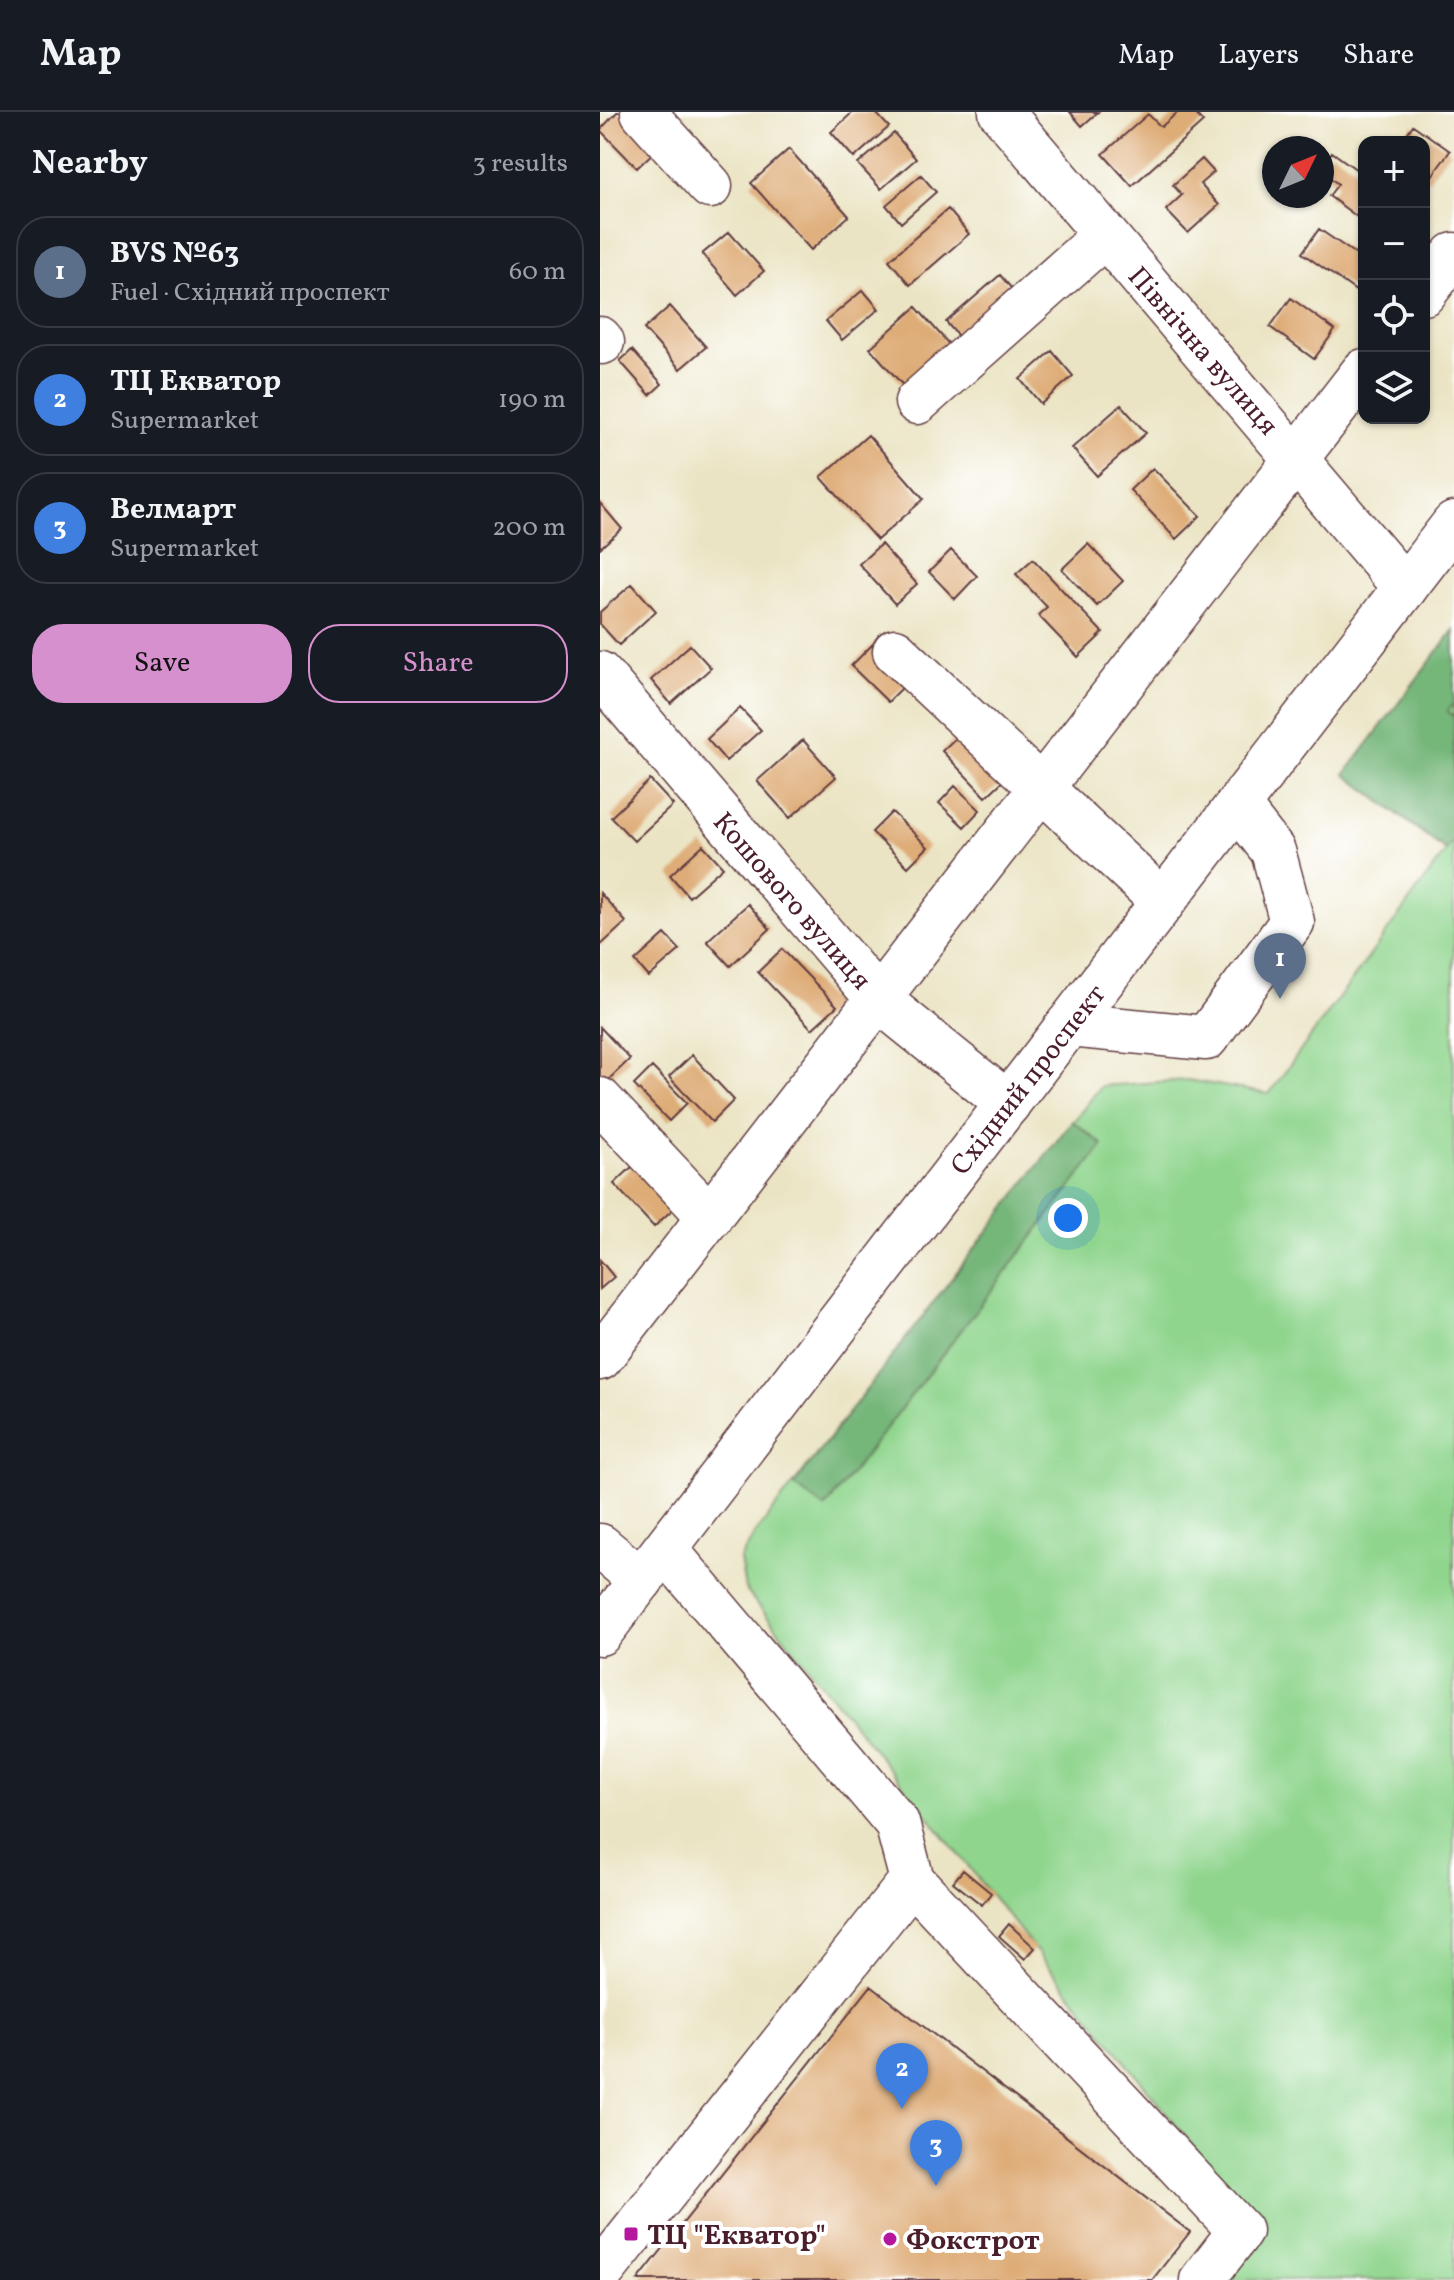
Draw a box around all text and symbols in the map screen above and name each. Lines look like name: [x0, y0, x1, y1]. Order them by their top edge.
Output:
text: Map: [40, 29, 121, 82]
text: Map: [1118, 36, 1174, 75]
text: Layers: [1218, 36, 1299, 75]
text: Share: [1343, 36, 1414, 75]
north arrow: [1262, 136, 1334, 208]
map controls: [1358, 136, 1430, 424]
button: +: [1358, 136, 1430, 208]
text: Nearby: [32, 141, 148, 188]
text: 3 results: [472, 146, 568, 182]
button: −: [1358, 208, 1430, 280]
text: BVS №63: [110, 233, 239, 275]
text: 1: [55, 254, 65, 290]
text: 60 m: [509, 254, 566, 290]
street label: Північна вулиця: [1118, 259, 1287, 445]
text: Fuel · Східний проспект: [110, 275, 390, 311]
button: locate: [1358, 280, 1430, 352]
button: layers: [1358, 352, 1430, 424]
text: ТЦ Екватор: [110, 361, 281, 403]
text: 2: [53, 382, 67, 418]
text: 190 m: [498, 382, 566, 418]
text: Supermarket: [110, 403, 259, 439]
text: Велмарт: [110, 489, 236, 531]
text: 3: [53, 510, 67, 546]
text: 200 m: [492, 510, 566, 546]
text: Supermarket: [110, 531, 259, 567]
button: Save: [32, 624, 292, 703]
button: Share: [308, 624, 568, 703]
street label: Кошового вулиця: [703, 804, 879, 999]
pin: 1: [1254, 933, 1306, 999]
street label: Східний проспект: [942, 977, 1116, 1184]
your location: [1048, 1198, 1088, 1238]
pin: 2: [876, 2043, 928, 2109]
pin: 3: [910, 2120, 962, 2186]
place label: ТЦ "Екватор": [647, 2217, 826, 2256]
place label: Фокстрот: [906, 2222, 1040, 2261]
marker: ТЦ "Екватор": [622, 2225, 640, 2243]
marker: Фокстрот: [881, 2230, 899, 2248]

